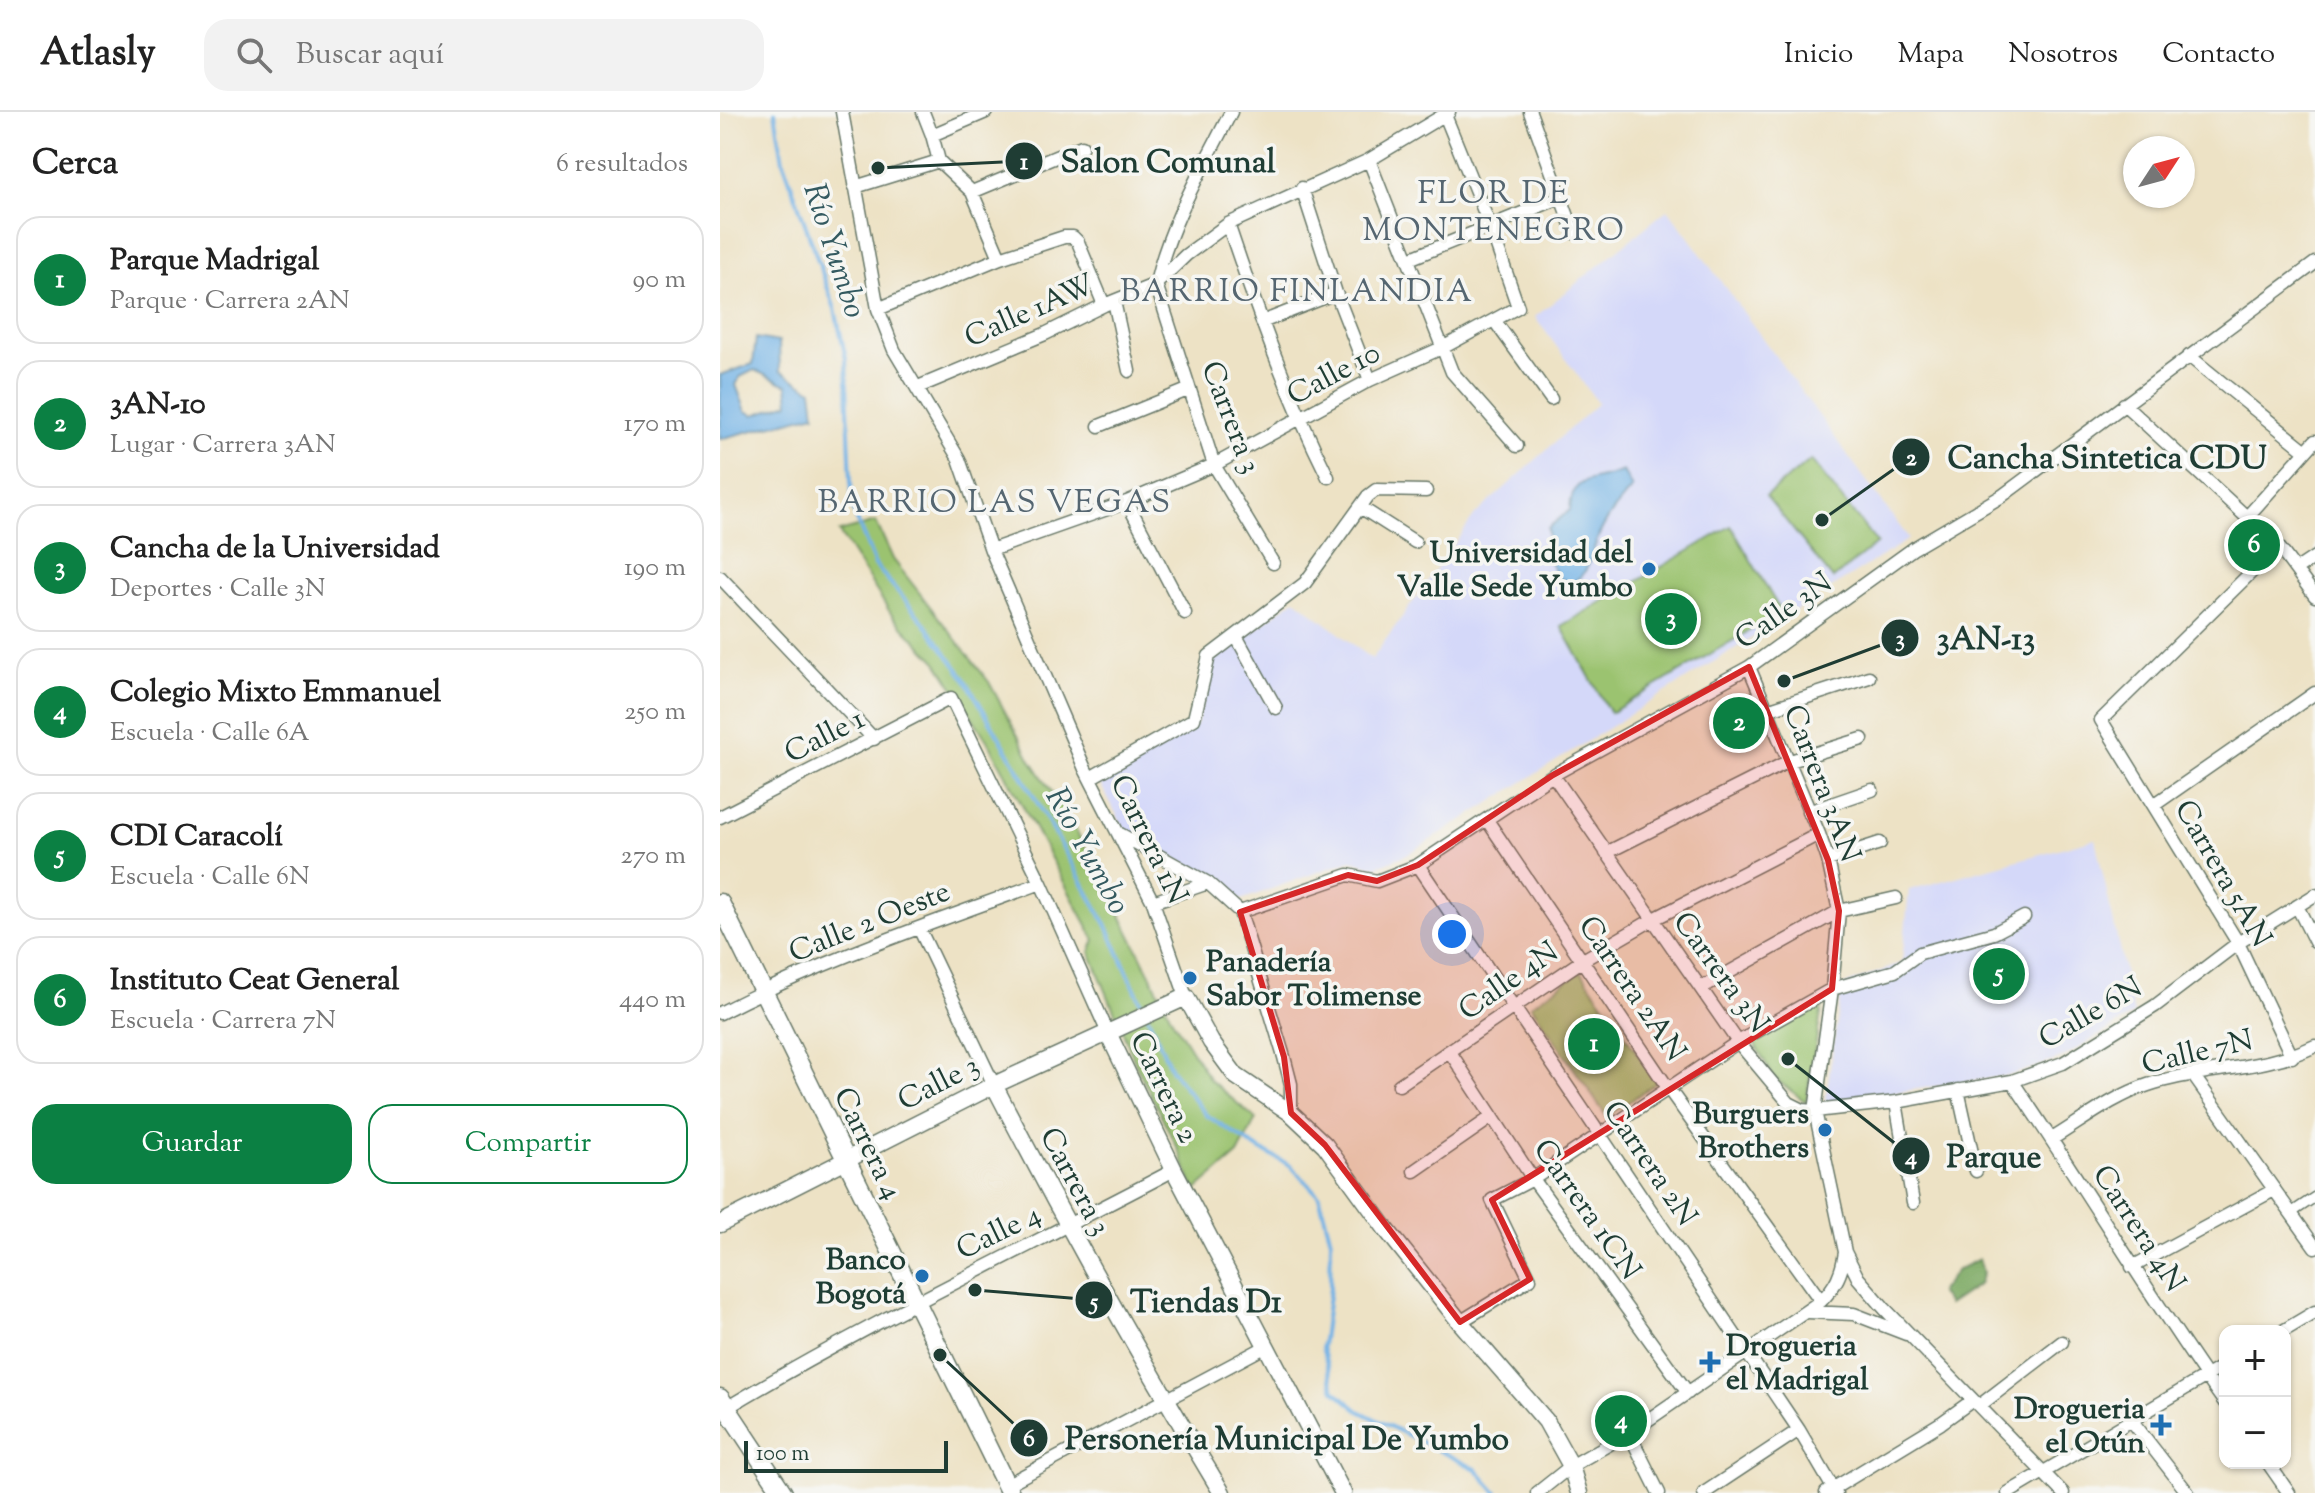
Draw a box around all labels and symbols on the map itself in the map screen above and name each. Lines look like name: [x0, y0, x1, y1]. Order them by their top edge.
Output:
callout: Salon Comunal: [1004, 133, 1291, 189]
north arrow: [2123, 136, 2195, 208]
text: Salon Comunal: [1060, 141, 1276, 187]
text: 1: [1020, 146, 1029, 180]
district label: FLOR DE MONTENEGRO: [1362, 172, 1626, 255]
water label: Río Yumbo: [790, 178, 877, 324]
street label: Calle 1AW: [958, 265, 1102, 360]
district label: BARRIO FINLANDIA: [1120, 270, 1474, 316]
street label: Calle 10: [1280, 333, 1388, 418]
street label: Carrera 3: [1189, 355, 1271, 480]
callout: Cancha Sintetica CDU: [1891, 429, 2282, 485]
text: Cancha Sintetica CDU: [1948, 437, 2266, 483]
text: 2: [1905, 442, 1917, 476]
district label: BARRIO LAS VEGAS: [818, 481, 1172, 527]
pin: 6: [2228, 515, 2280, 575]
place label: Universidad del Valle Sede Yumbo: [1397, 533, 1634, 610]
marker: Universidad del Valle Sede Yumbo: [1640, 560, 1658, 578]
street label: Calle 3N: [1727, 563, 1842, 661]
pin: 3: [1645, 589, 1697, 649]
callout: 3AN-13: [1880, 610, 2051, 666]
text: 3AN-13: [1937, 618, 2035, 664]
text: 3: [1895, 623, 1905, 657]
pin: 2: [1713, 693, 1765, 753]
street label: Calle 1: [778, 699, 873, 776]
street label: Carrera 3AN: [1771, 699, 1870, 869]
street label: Carrera 1N: [1098, 768, 1198, 912]
water label: Río Yumbo: [1033, 779, 1140, 924]
street label: Carrera 5AN: [2162, 793, 2281, 956]
street label: Calle 2 Oeste: [783, 871, 957, 975]
street label: Carrera 3N: [1661, 904, 1779, 1043]
street label: Carrera 2AN: [1566, 908, 1696, 1071]
your location: [1432, 914, 1472, 954]
street label: Calle 4N: [1451, 932, 1568, 1032]
place label: Panadería Sabor Tolimense: [1206, 942, 1421, 1019]
pin: 5: [1973, 944, 2025, 1004]
street label: Calle 6N: [2031, 967, 2151, 1061]
marker: Panadería Sabor Tolimense: [1181, 969, 1199, 987]
pin: 1: [1568, 1014, 1620, 1074]
street label: Calle 7N: [2138, 1020, 2257, 1087]
street label: Carrera 2: [1117, 1025, 1208, 1151]
street label: Calle 3: [891, 1045, 987, 1123]
street label: Carrera 4: [821, 1081, 912, 1208]
street label: Carrera 2N: [1591, 1093, 1707, 1236]
place label: Burguers Brothers: [1693, 1094, 1809, 1171]
street label: Carrera 3: [1027, 1120, 1120, 1244]
marker: Burguers Brothers: [1816, 1121, 1834, 1139]
callout: Parque: [1891, 1128, 2058, 1184]
street label: Carrera 1CN: [1521, 1131, 1650, 1290]
text: Parque: [1947, 1136, 2041, 1182]
text: 4: [1904, 1141, 1917, 1175]
street label: Carrera 4N: [2081, 1157, 2195, 1302]
street label: Calle 4: [949, 1194, 1049, 1272]
place label: Banco Bogotá: [816, 1240, 906, 1317]
marker: Banco Bogotá: [913, 1267, 931, 1285]
callout: Tiendas D1: [1074, 1272, 1298, 1328]
text: Tiendas D1: [1130, 1281, 1282, 1327]
text: 5: [1088, 1286, 1099, 1320]
place label: Drogueria el Madrigal: [1726, 1326, 1869, 1403]
marker: Drogueria el Madrigal: [1701, 1353, 1719, 1371]
place label: Drogueria el Otún: [2014, 1389, 2145, 1466]
pin: 4: [1595, 1391, 1647, 1451]
callout: Personería Municipal De Yumbo: [1009, 1410, 1525, 1466]
marker: Drogueria el Otún: [2152, 1416, 2170, 1434]
text: Personería Municipal De Yumbo: [1065, 1418, 1509, 1464]
text: 6: [1023, 1423, 1035, 1457]
scale bar: [744, 1437, 948, 1473]

